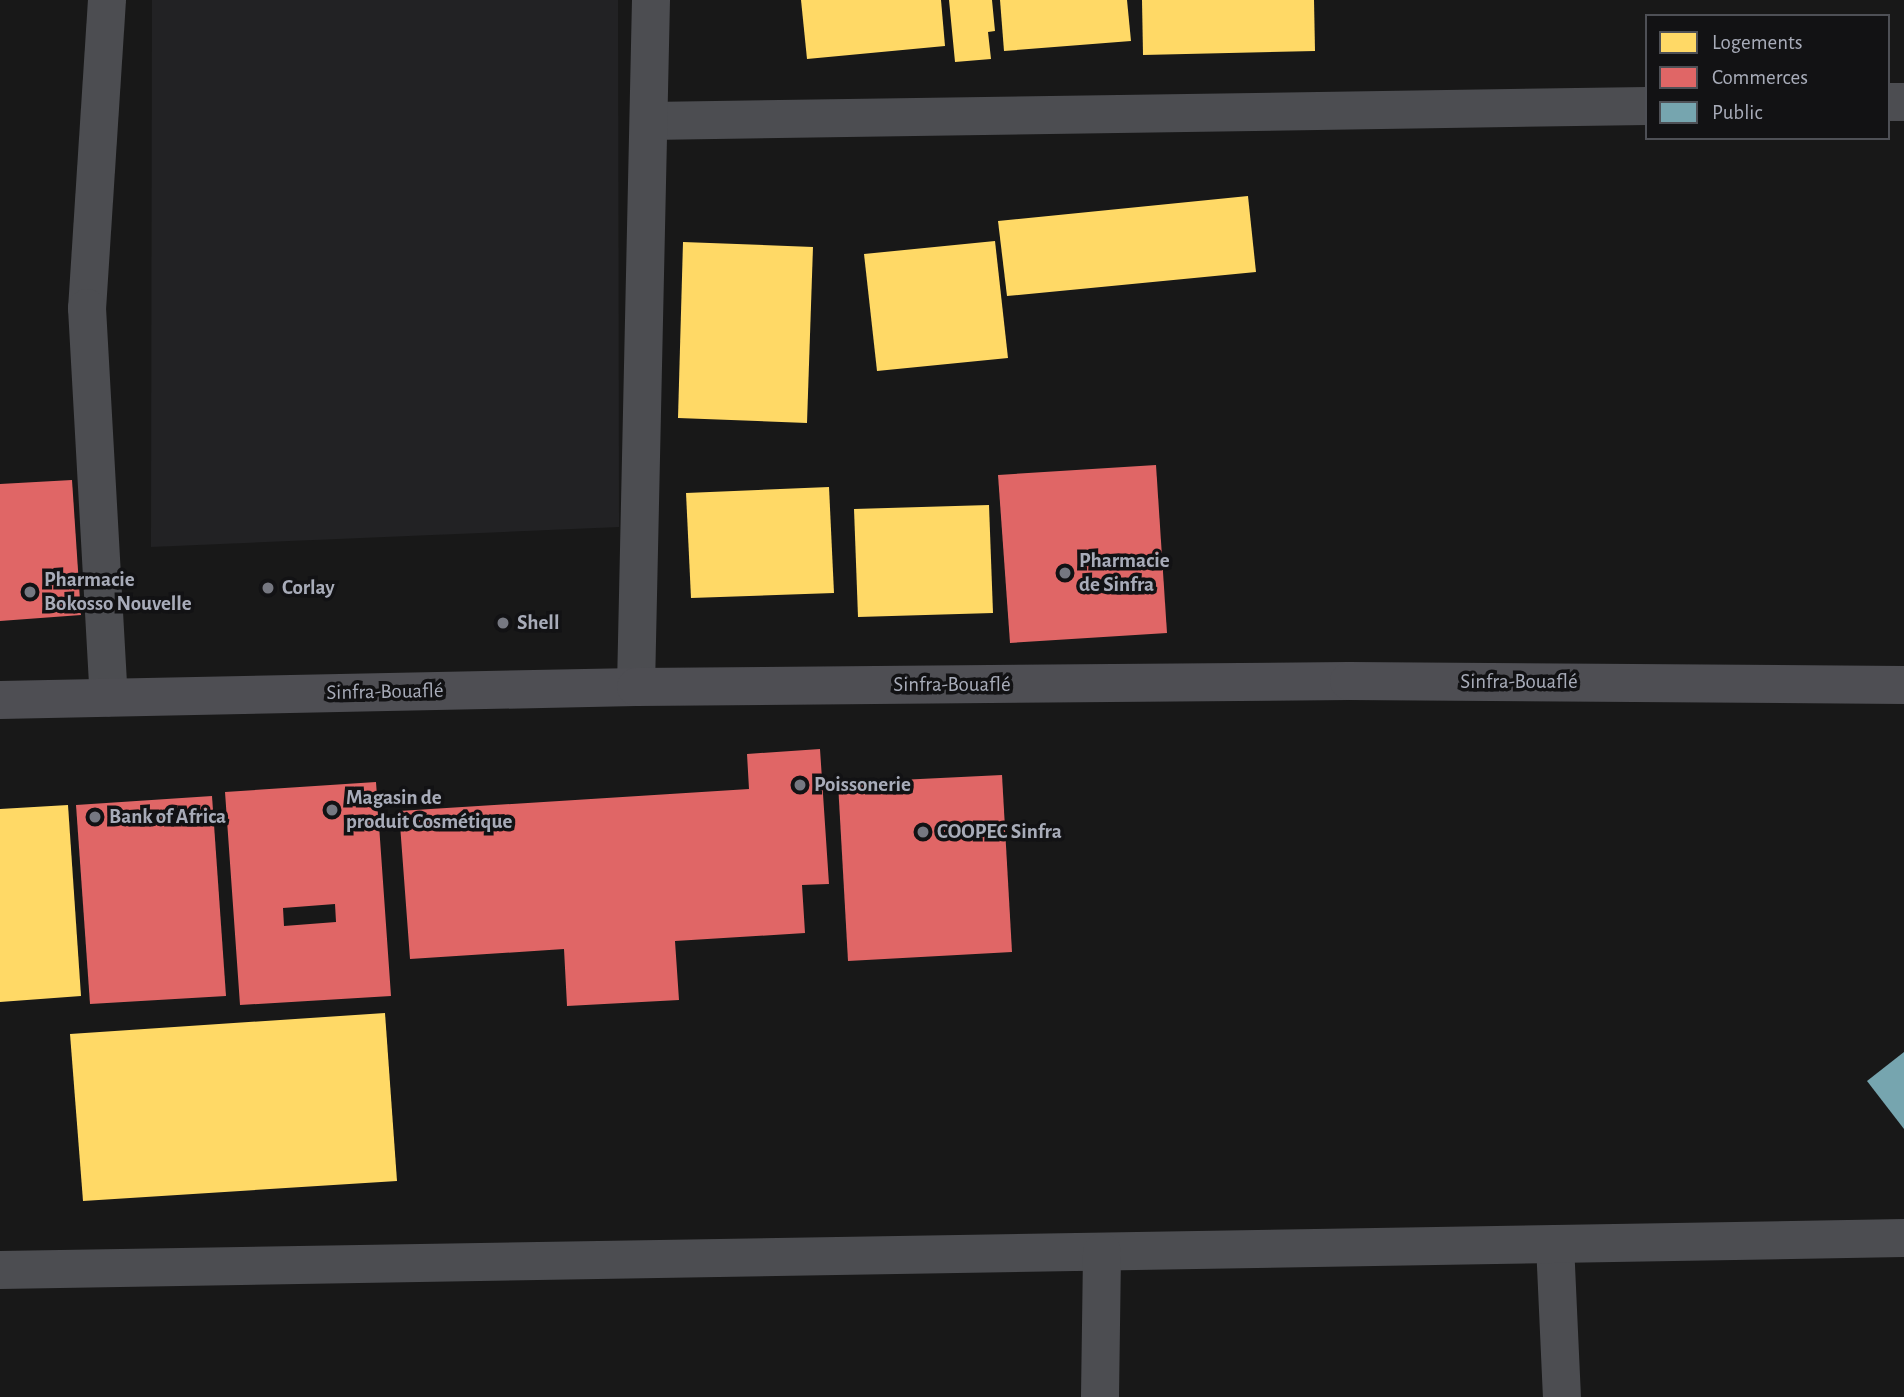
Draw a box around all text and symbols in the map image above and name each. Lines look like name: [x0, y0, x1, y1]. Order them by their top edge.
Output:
legend: [1645, 14, 1890, 140]
text: Logements: [1712, 32, 1802, 53]
text: Commerces: [1712, 67, 1808, 88]
text: Public: [1712, 102, 1762, 123]
place label: Pharmacie de Sinfra: [1079, 548, 1170, 598]
marker: Pharmacie de Sinfra: [1057, 565, 1073, 581]
place label: Pharmacie Bokosso Nouvelle: [44, 567, 192, 617]
place label: Corlay: [282, 575, 335, 601]
marker: Corlay: [260, 580, 276, 596]
marker: Pharmacie Bokosso Nouvelle: [22, 584, 38, 600]
place label: Shell: [517, 610, 559, 636]
marker: Shell: [495, 615, 511, 631]
street label: Sinfra-Bouaflé: [1460, 669, 1578, 695]
street label: Sinfra-Bouaflé: [893, 672, 1011, 698]
street label: Sinfra-Bouaflé: [326, 678, 444, 706]
place label: Poissonerie: [814, 772, 911, 798]
marker: Poissonerie: [792, 777, 808, 793]
place label: Magasin de produit Cosmétique: [346, 785, 512, 835]
marker: Magasin de produit Cosmétique: [324, 802, 340, 818]
place label: Bank of Africa: [109, 804, 226, 830]
marker: Bank of Africa: [87, 809, 103, 825]
place label: COOPEC Sinfra: [937, 819, 1062, 845]
marker: COOPEC Sinfra: [915, 824, 931, 840]

